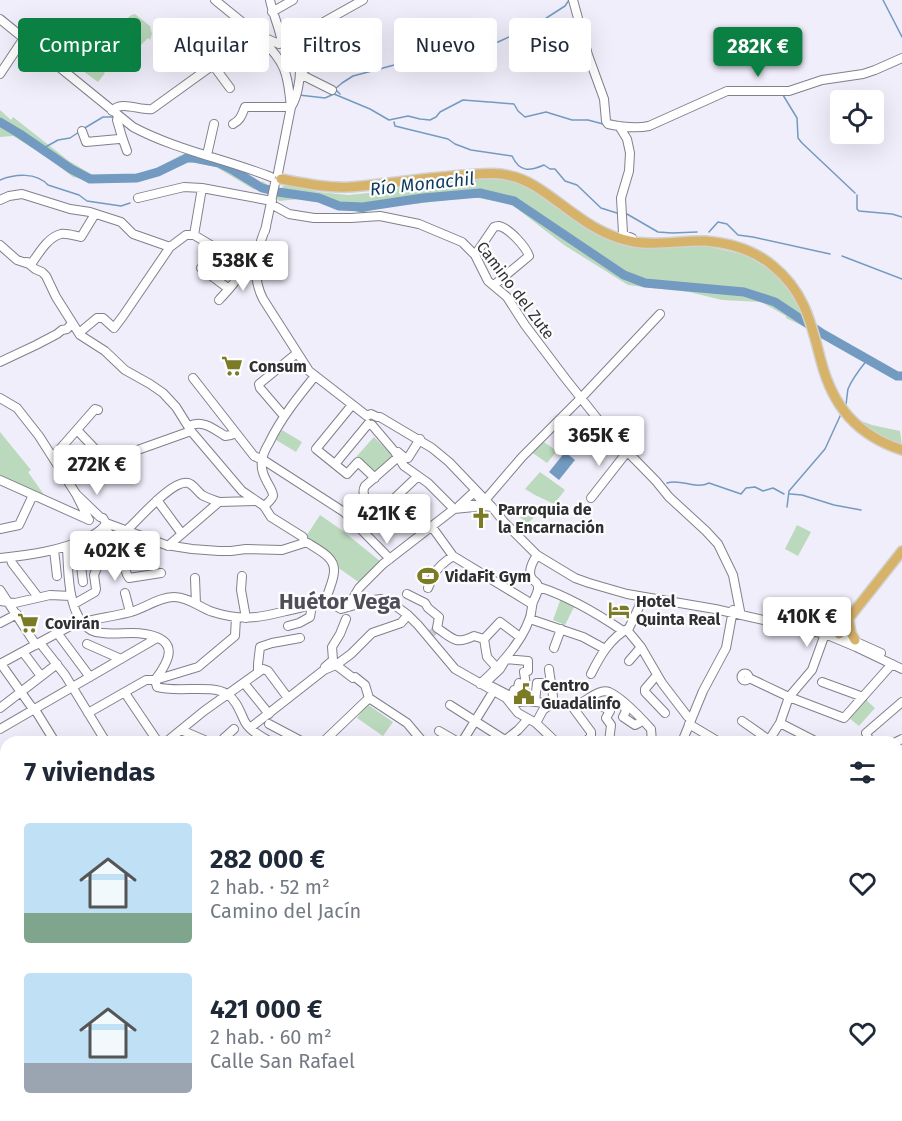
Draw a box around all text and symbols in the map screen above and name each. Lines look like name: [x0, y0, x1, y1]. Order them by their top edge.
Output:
chip: Comprar: [18, 18, 141, 72]
chip: Alquilar: [153, 18, 269, 72]
chip: Filtros: [281, 18, 382, 72]
chip: Nuevo: [394, 18, 497, 72]
chip: Piso: [509, 18, 591, 72]
pin: 282K €: [709, 27, 807, 78]
text: 282K €: [727, 34, 789, 58]
map controls: [830, 90, 884, 144]
button: locate: [830, 90, 884, 144]
water label: Río Monachil: [369, 168, 475, 200]
street label: Camino del Zute: [473, 238, 559, 343]
pin: 538K €: [194, 241, 292, 292]
text: 538K €: [212, 248, 274, 272]
supermarket icon: Consum: [220, 354, 244, 378]
place label: Consum: [249, 357, 307, 376]
pin: 365K €: [550, 416, 648, 467]
text: 365K €: [568, 423, 630, 447]
pin: 272K €: [48, 445, 146, 496]
text: 272K €: [68, 452, 126, 476]
pin: 421K €: [338, 494, 436, 545]
place label: Parroquia de la Encarnación: [498, 500, 604, 537]
text: 421K €: [357, 501, 417, 525]
church icon: Parroquia de la Encarnación: [469, 506, 493, 530]
pin: 402K €: [66, 531, 164, 582]
text: 402K €: [84, 538, 146, 562]
sports icon: VidaFit Gym: [416, 564, 440, 588]
place label: VidaFit Gym: [444, 567, 531, 586]
district label: Huétor Vega: [279, 588, 401, 615]
place label: Hotel Quinta Real: [636, 592, 720, 629]
pin: 410K €: [758, 597, 856, 648]
hotel icon: Hotel Quinta Real: [607, 598, 631, 622]
text: 410K €: [777, 604, 837, 628]
supermarket icon: Covirán: [16, 611, 40, 635]
place label: Covirán: [45, 614, 100, 633]
place label: Centro Guadalinfo: [541, 676, 621, 713]
public building icon: Centro Guadalinfo: [512, 682, 536, 706]
icon: filters: [846, 756, 879, 789]
text: 7 viviendas: [24, 757, 155, 788]
text: 282 000 €: [210, 844, 325, 875]
icon: home: [72, 847, 144, 919]
icon: heart: [846, 867, 879, 900]
text: 2 hab. · 52 m²: [210, 875, 330, 899]
text: Camino del Jacín: [210, 899, 361, 923]
text: 421 000 €: [210, 994, 322, 1025]
icon: home: [72, 997, 144, 1069]
icon: heart: [846, 1017, 879, 1050]
text: 2 hab. · 60 m²: [210, 1025, 332, 1049]
text: Calle San Rafael: [210, 1049, 355, 1073]

